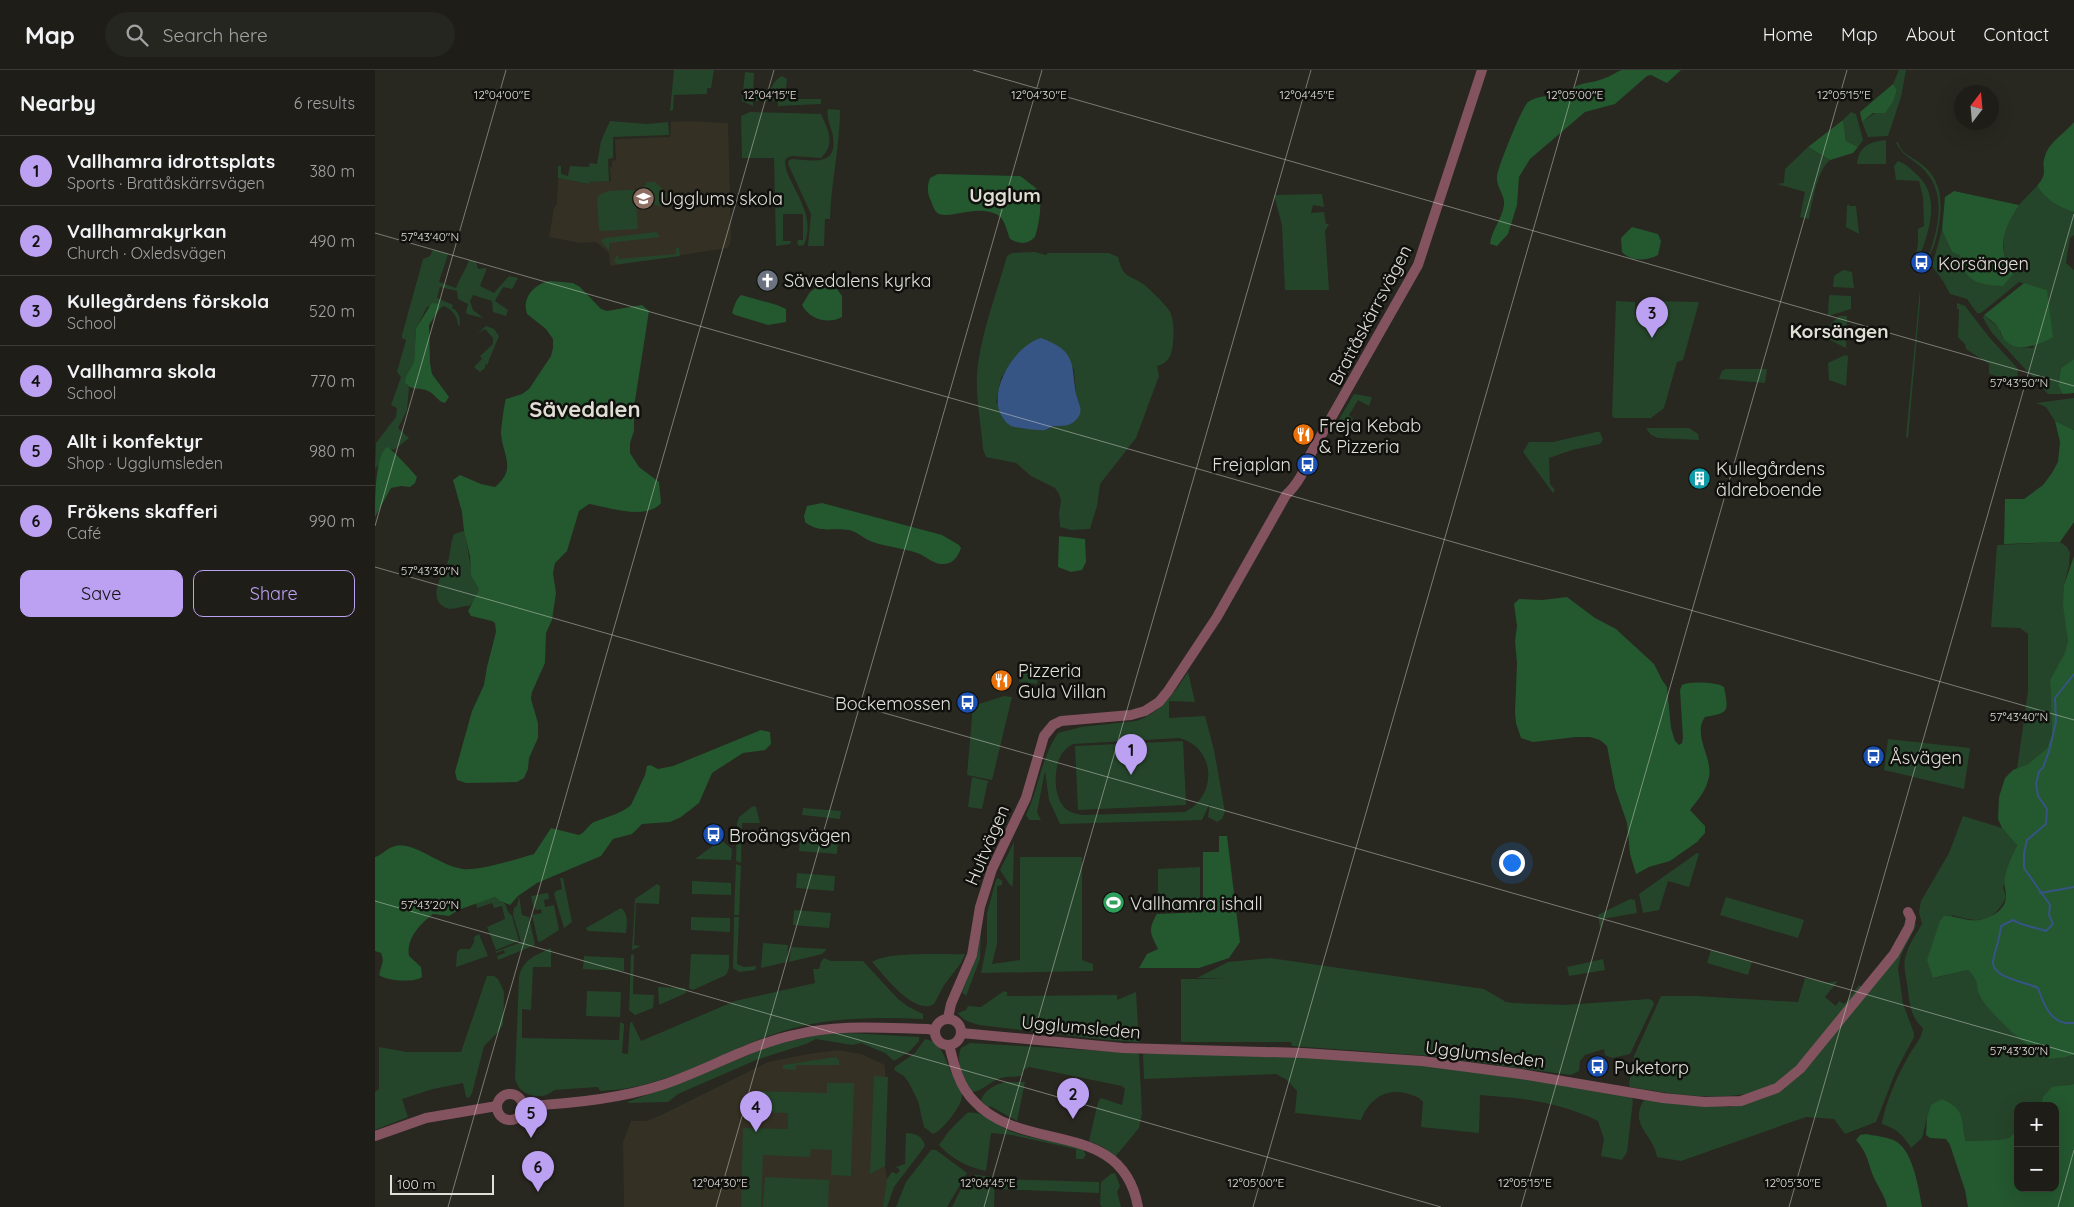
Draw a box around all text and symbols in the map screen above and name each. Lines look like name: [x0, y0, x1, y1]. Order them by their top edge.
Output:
search box: [105, 12, 455, 57]
text: Map: [25, 20, 75, 50]
icon: search: [123, 21, 151, 49]
text: Search here: [163, 23, 268, 47]
text: Home: [1763, 23, 1813, 46]
text: Map: [1841, 23, 1878, 46]
text: About: [1906, 23, 1956, 46]
text: Contact: [1984, 23, 2049, 46]
north arrow: [1954, 85, 1999, 130]
text: 12°04'00"E: [474, 87, 530, 102]
text: 12°04'15"E: [743, 87, 797, 102]
text: 12°04'30"E: [1011, 87, 1067, 102]
text: 12°04'45"E: [1279, 87, 1335, 102]
text: 12°05'00"E: [1547, 87, 1604, 102]
text: 12°05'15"E: [1817, 87, 1871, 102]
text: Nearby: [20, 90, 96, 116]
text: 6 results: [294, 93, 355, 113]
text: Vallhamra idrottsplats: [67, 149, 275, 173]
text: 1: [33, 161, 39, 181]
text: 380 m: [309, 161, 355, 181]
text: Sports · Brattåskärrsvägen: [67, 173, 265, 193]
district label: Ugglum: [969, 183, 1041, 207]
school or university icon: Ugglums skola: [632, 186, 656, 210]
place label: Ugglums skola: [660, 187, 783, 210]
text: Vallhamrakyrkan: [67, 219, 227, 243]
text: 57°43'40"N: [401, 229, 459, 244]
text: 2: [31, 231, 41, 251]
text: 490 m: [309, 231, 355, 251]
street label: Brattåskärrsvägen: [1323, 241, 1417, 389]
text: Church · Oxledsvägen: [67, 243, 226, 263]
bus stop icon: Korsängen: [1910, 251, 1934, 275]
place label: Korsängen: [1938, 252, 2029, 275]
church icon: Sävedalens kyrka: [756, 268, 780, 292]
place label: Sävedalens kyrka: [784, 269, 931, 292]
text: Kullegårdens förskola: [67, 289, 269, 313]
pin: 3: [1636, 297, 1668, 338]
text: 3: [32, 301, 40, 321]
text: 520 m: [309, 301, 355, 321]
text: School: [67, 313, 116, 333]
district label: Korsängen: [1790, 319, 1889, 343]
text: Vallhamra skola: [67, 359, 216, 383]
text: 4: [31, 371, 41, 391]
text: 770 m: [310, 371, 355, 391]
text: 57°43'50"N: [1990, 375, 2048, 390]
text: School: [67, 383, 116, 403]
district label: Sävedalen: [529, 395, 641, 423]
place label: Freja Kebab & Pizzeria: [1319, 414, 1421, 458]
restaurant icon: Freja Kebab & Pizzeria: [1291, 423, 1315, 447]
text: Allt i konfektyr: [67, 429, 203, 453]
text: 5: [31, 441, 41, 461]
text: 980 m: [309, 441, 355, 461]
bus stop icon: Frejaplan: [1295, 452, 1319, 476]
text: Shop · Ugglumsleden: [67, 453, 223, 473]
place label: Frejaplan: [1212, 453, 1291, 476]
place label: Kullegårdens äldreboende: [1716, 457, 1825, 501]
building icon: Kullegårdens äldreboende: [1688, 466, 1712, 490]
text: Frökens skafferi: [67, 499, 217, 523]
text: 6: [32, 511, 40, 531]
text: 990 m: [309, 511, 355, 531]
text: Café: [67, 523, 101, 543]
text: 57°43'30"N: [401, 563, 459, 578]
button: Save: [20, 570, 183, 617]
button: Share: [193, 570, 355, 617]
place label: Pizzeria Gula Villan: [1018, 659, 1106, 703]
restaurant icon: Pizzeria Gula Villan: [990, 668, 1014, 692]
bus stop icon: Bockemossen: [955, 691, 979, 715]
place label: Bockemossen: [835, 692, 951, 715]
text: 57°43'40"N: [1990, 709, 2048, 724]
pin: 1: [1115, 734, 1147, 775]
bus stop icon: Åsvägen: [1862, 745, 1886, 769]
place label: Åsvägen: [1890, 746, 1962, 769]
street label: Hultvägen: [960, 801, 1014, 889]
bus stop icon: Broängsvägen: [701, 823, 725, 847]
place label: Broängsvägen: [729, 824, 851, 847]
your location: [1499, 850, 1525, 876]
sports icon: Vallhamra ishall: [1102, 891, 1126, 915]
place label: Vallhamra ishall: [1130, 892, 1263, 915]
text: 57°43'20"N: [401, 897, 459, 912]
street label: Ugglumsleden: [1020, 1010, 1142, 1044]
street label: Ugglumsleden: [1424, 1035, 1546, 1073]
text: 57°43'30"N: [1990, 1043, 2048, 1058]
bus stop icon: Puketorp: [1586, 1055, 1610, 1079]
place label: Puketorp: [1614, 1056, 1689, 1079]
pin: 2: [1057, 1078, 1089, 1119]
pin: 4: [740, 1091, 772, 1132]
pin: 5: [515, 1097, 547, 1138]
map controls: [2014, 1102, 2059, 1192]
button: +: [2014, 1102, 2059, 1147]
button: −: [2014, 1147, 2059, 1192]
pin: 6: [522, 1151, 554, 1192]
scale bar: [390, 1172, 494, 1195]
text: 100 m: [397, 1175, 435, 1193]
text: 12°04'30"E: [692, 1175, 748, 1190]
text: 12°04'45"E: [960, 1175, 1016, 1190]
text: 12°05'00"E: [1228, 1175, 1285, 1190]
text: 12°05'15"E: [1498, 1175, 1552, 1190]
text: 12°05'30"E: [1765, 1175, 1821, 1190]

